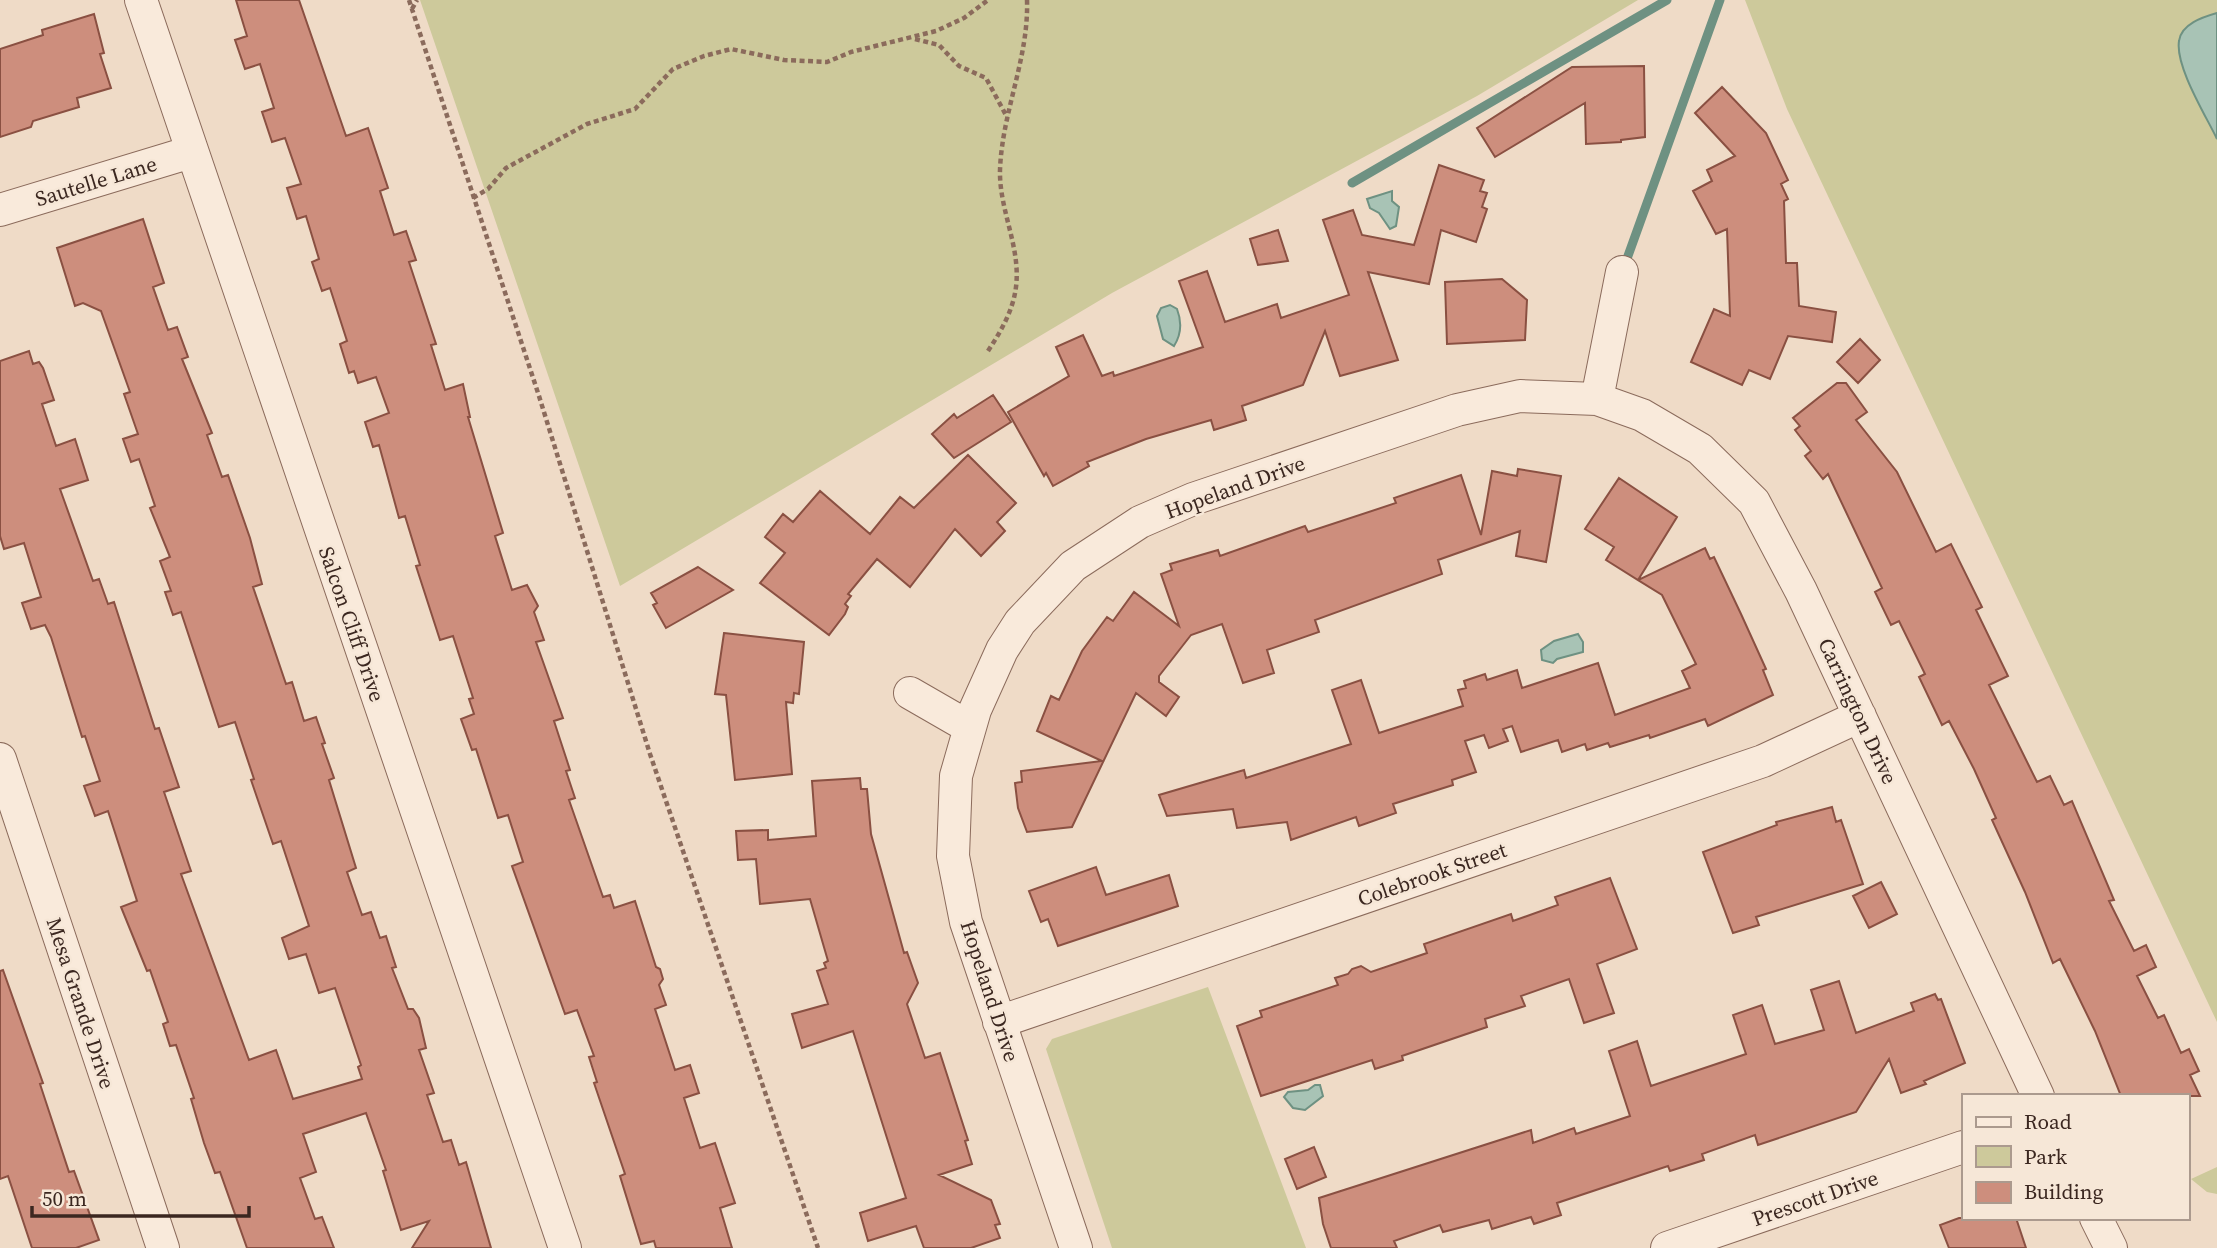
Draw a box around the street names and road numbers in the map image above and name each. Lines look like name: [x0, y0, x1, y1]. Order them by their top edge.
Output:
street label: Sautelle Lane: [32, 149, 160, 213]
street label: Hopeland Drive: [1161, 448, 1309, 526]
street label: Salcon Cliff Drive: [312, 543, 392, 705]
street label: Carrington Drive: [1811, 633, 1905, 789]
street label: Colebrook Street: [1354, 835, 1510, 913]
street label: Mesa Grande Drive: [40, 914, 122, 1092]
street label: Hopeland Drive: [953, 917, 1027, 1065]
street label: Prescott Drive: [1748, 1163, 1882, 1233]

